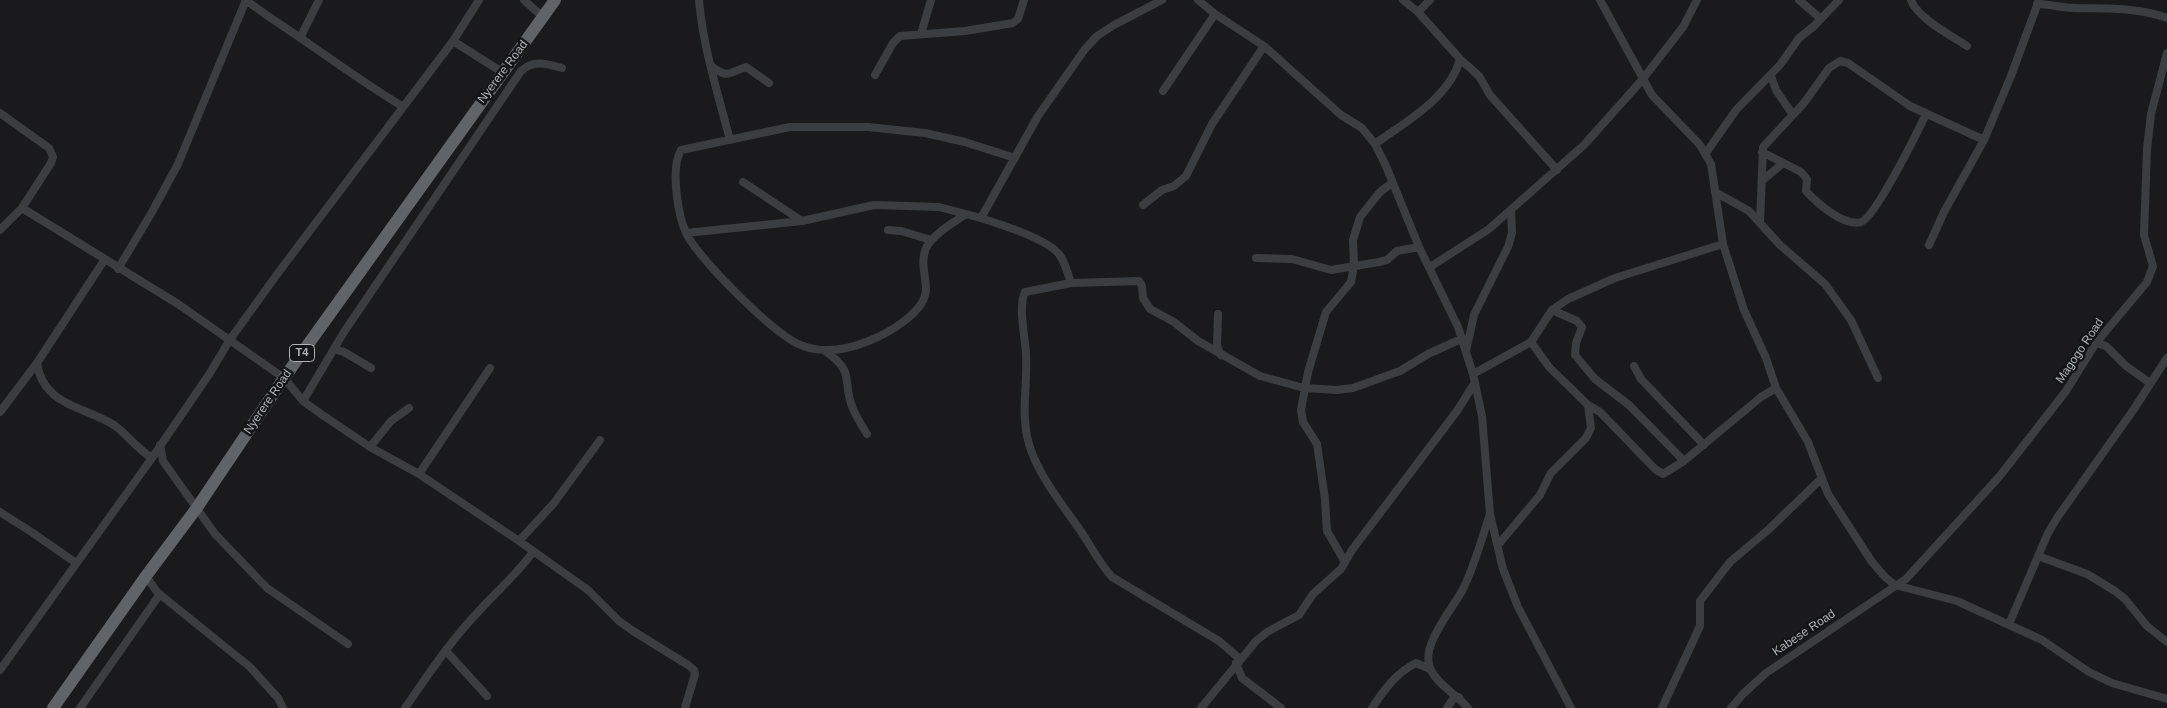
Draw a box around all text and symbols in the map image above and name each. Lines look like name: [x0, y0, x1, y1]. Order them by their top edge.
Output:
street label: Nyerere Road: [475, 38, 531, 106]
street label: Magogo Road: [2053, 316, 2107, 386]
road number: T4: [290, 344, 314, 362]
street label: Nyerere Road: [241, 367, 295, 437]
street label: Kabese Road: [1770, 607, 1838, 659]

